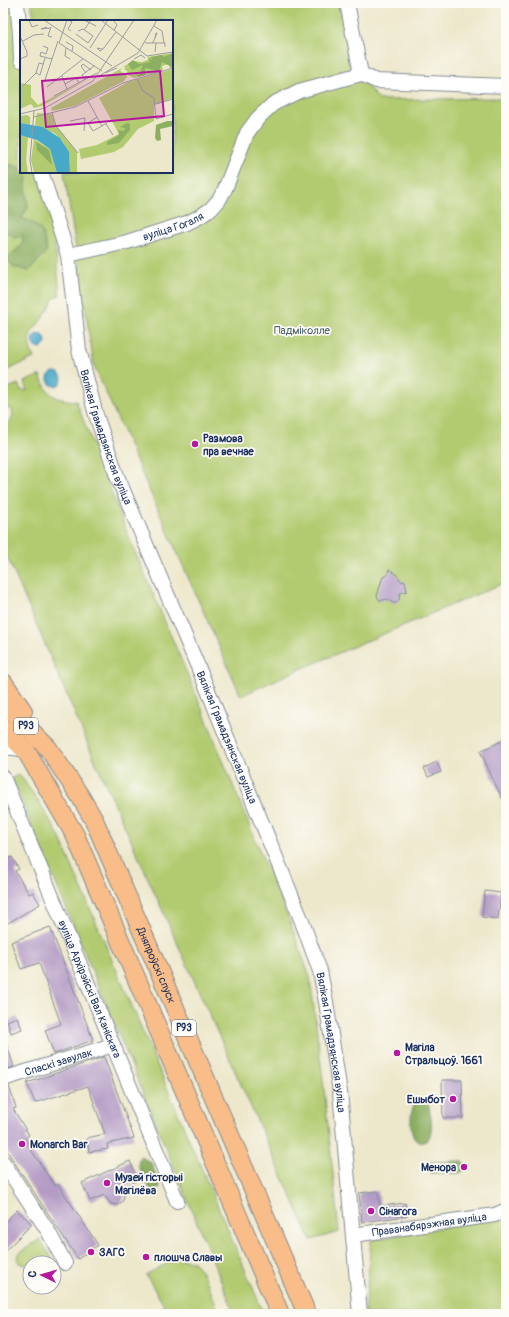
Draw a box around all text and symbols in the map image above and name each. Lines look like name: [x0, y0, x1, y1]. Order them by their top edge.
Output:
inset map: [20, 20, 173, 173]
street label: вуліца Гогаля: [141, 209, 206, 243]
park label: Падміколле: [274, 324, 331, 337]
street label: Вялікая Грамадзянская вуліца: [78, 368, 135, 507]
place label: Размова пра вечнае: [203, 432, 254, 458]
marker: Размова пра вечнае: [190, 439, 200, 449]
street label: Вялікая Грамадзянская вуліца: [194, 669, 260, 805]
road number: Р93: [14, 718, 38, 734]
street label: вуліца Архірэйскі Вал Каніскага: [56, 918, 124, 1060]
street label: Дняпроўскі спуск: [134, 924, 179, 1005]
street label: Вялікая Грамадзянская вуліца: [314, 971, 348, 1113]
road number: Р93: [172, 1020, 196, 1036]
place label: Магіла Стральцоў. 1661: [405, 1041, 482, 1067]
street label: Спаскі завулак: [23, 1045, 94, 1078]
marker: Магіла Стральцоў. 1661: [392, 1048, 402, 1058]
place label: Ешыбот: [407, 1093, 445, 1106]
marker: Ешыбот: [448, 1094, 458, 1104]
place label: Monarch Bar: [30, 1138, 88, 1151]
marker: Monarch Bar: [17, 1139, 27, 1149]
place label: Менора: [421, 1161, 456, 1174]
marker: Менора: [459, 1162, 469, 1172]
place label: Музей гісторыі Магілёва: [115, 1171, 183, 1197]
marker: Музей гісторыі Магілёва: [102, 1178, 112, 1188]
place label: Сінагога: [379, 1205, 417, 1218]
marker: Сінагога: [366, 1206, 376, 1216]
street label: Праванабярэжная вуліца: [371, 1210, 487, 1239]
place label: ЗАГС: [99, 1246, 125, 1259]
marker: ЗАГС: [86, 1247, 96, 1257]
place label: плошча Славы: [154, 1251, 222, 1264]
marker: плошча Славы: [141, 1252, 151, 1262]
north arrow: [22, 1255, 62, 1295]
text: С: [26, 1270, 39, 1278]

